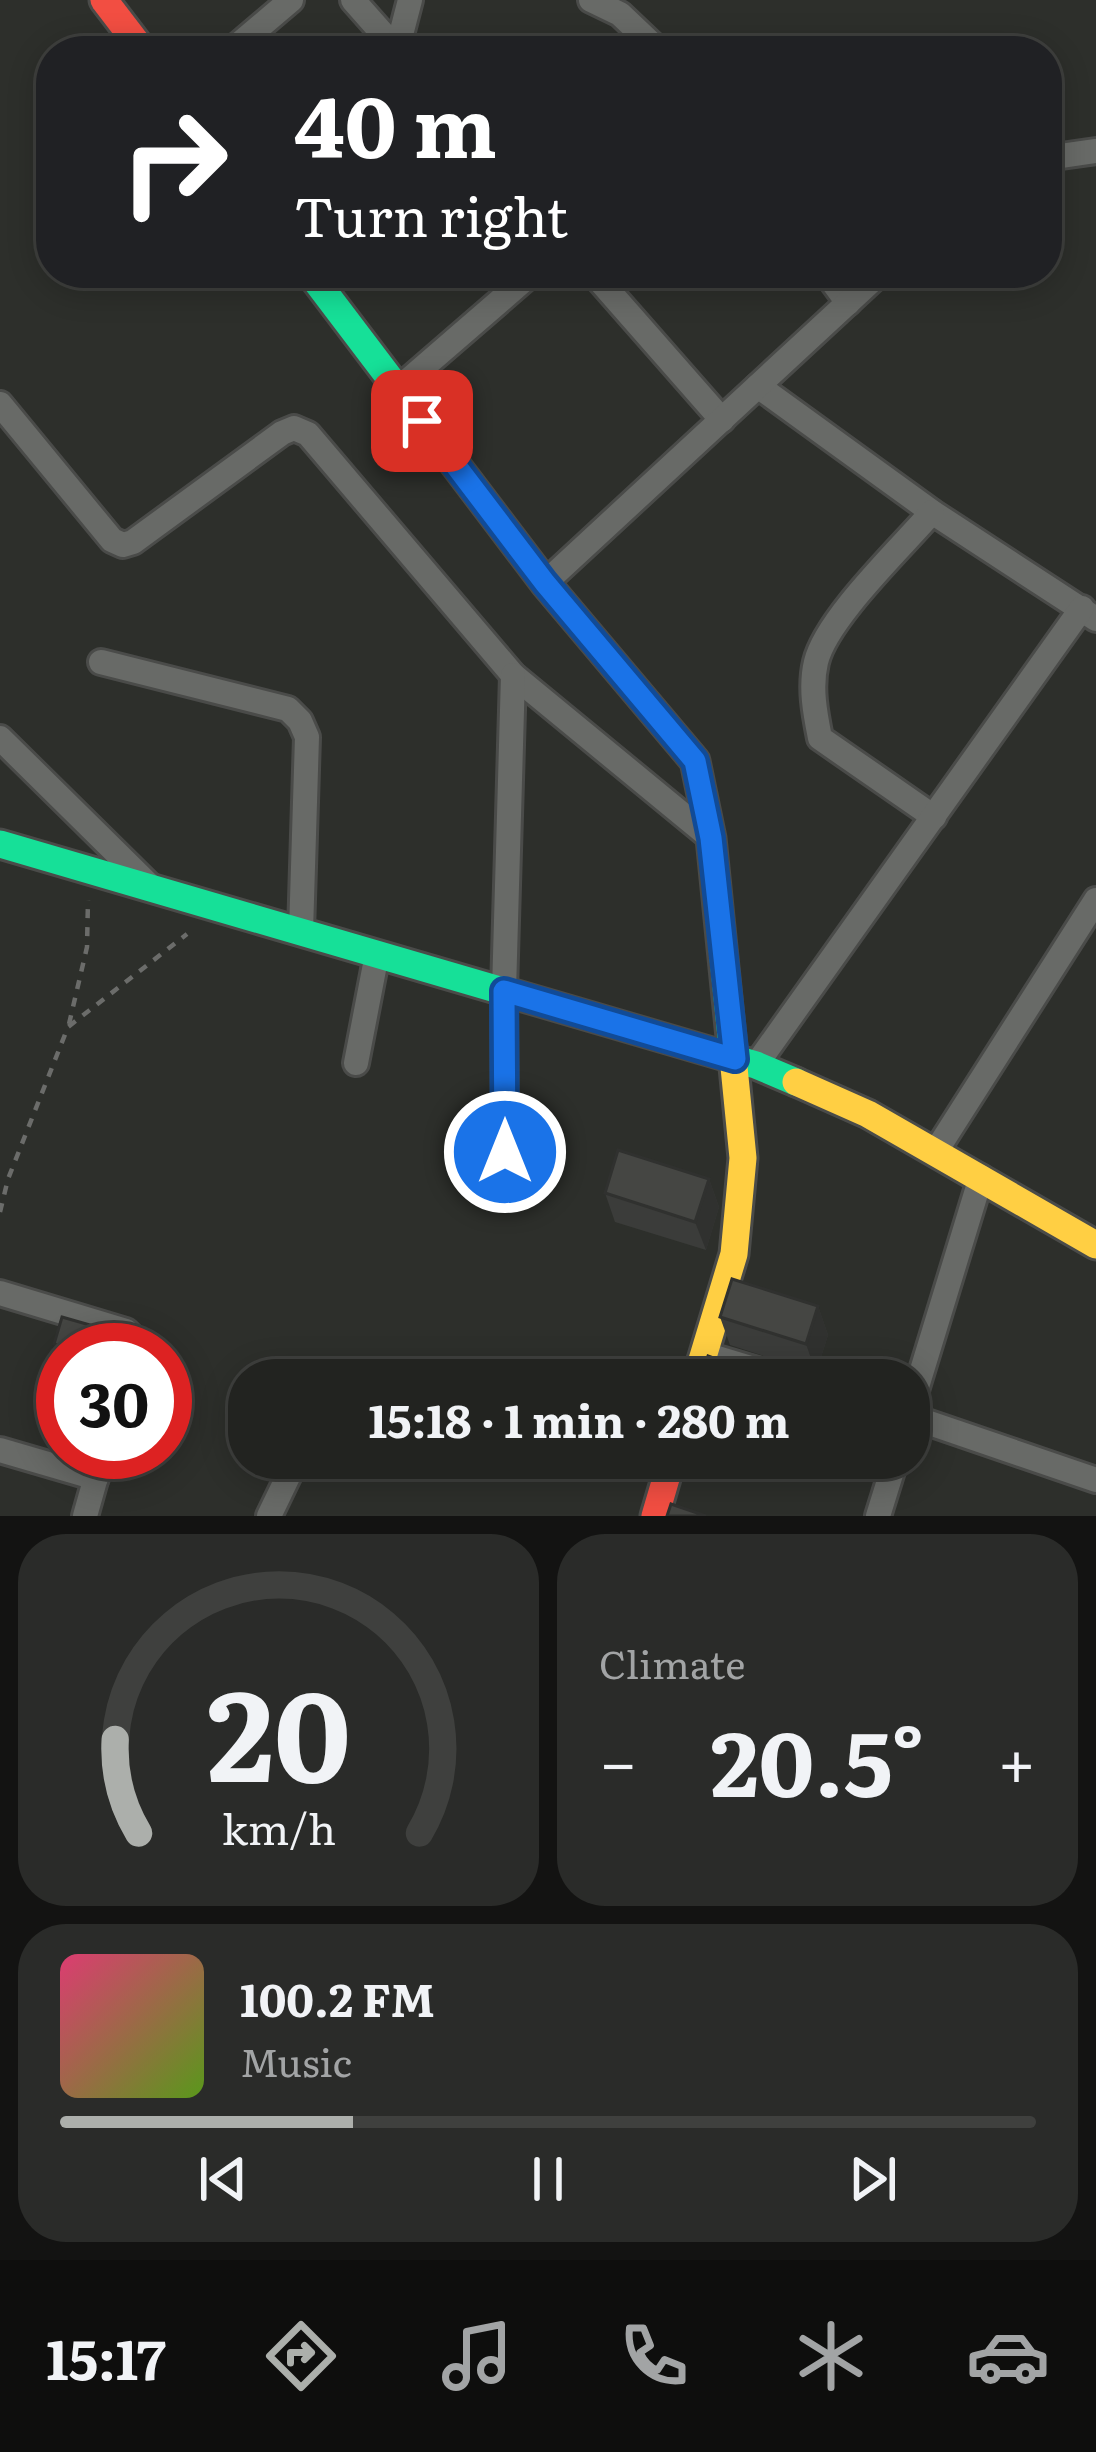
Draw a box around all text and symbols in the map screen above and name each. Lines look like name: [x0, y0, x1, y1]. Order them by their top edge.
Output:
text: 40 m: [294, 59, 497, 184]
icon: right: [96, 84, 252, 240]
text: Turn right: [294, 173, 568, 254]
pin: [371, 370, 473, 472]
icon: arrive: [389, 388, 455, 454]
position arrow: [442, 1089, 568, 1215]
speed limit sign: 30: [36, 1323, 192, 1479]
text: 15:18 · 1 min · 280 m: [368, 1385, 790, 1452]
text: Climate: [599, 1633, 745, 1691]
text: 20: [207, 1635, 350, 1820]
text: 20.5°: [710, 1691, 925, 1825]
text: −: [599, 1709, 637, 1807]
text: +: [998, 1709, 1036, 1807]
text: km/h: [221, 1795, 336, 1858]
text: 100.2 FM: [240, 1964, 435, 2031]
text: Music: [240, 2031, 352, 2089]
icon: previous: [190, 2146, 256, 2212]
icon: pause: [515, 2146, 581, 2212]
icon: next: [840, 2146, 906, 2212]
icon: directions: [259, 2314, 343, 2398]
icon: music: [435, 2314, 519, 2398]
icon: phone: [612, 2314, 696, 2398]
icon: climate: [789, 2314, 873, 2398]
icon: car: [966, 2314, 1050, 2398]
text: 15:17: [46, 2316, 166, 2397]

